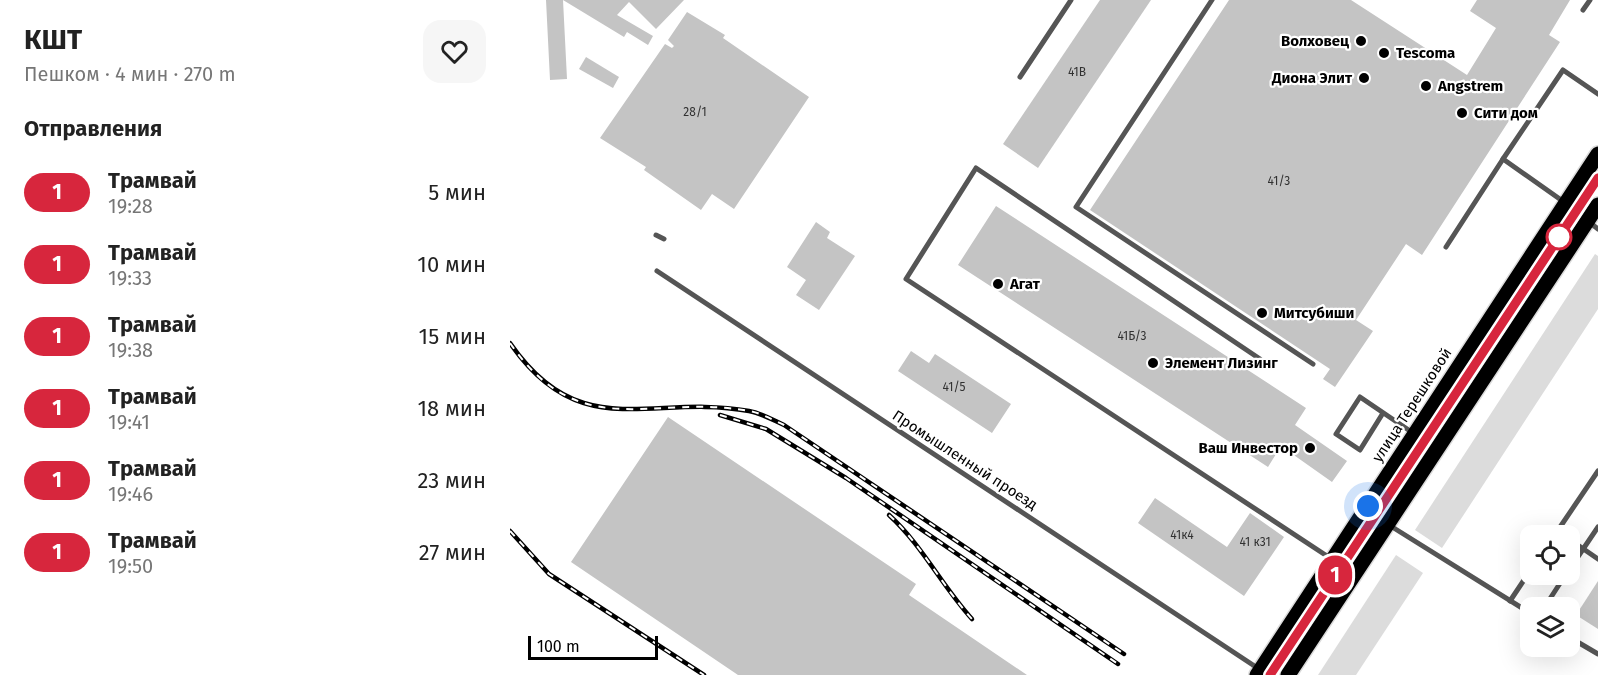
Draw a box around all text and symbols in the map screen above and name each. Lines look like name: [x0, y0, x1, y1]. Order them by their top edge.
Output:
button: heart: [423, 20, 486, 83]
text: КШТ: [24, 23, 82, 56]
place label: Волховец: [1281, 32, 1349, 50]
marker: Волховец: [1354, 34, 1368, 48]
place label: Tescoma: [1396, 44, 1455, 62]
marker: Tescoma: [1377, 46, 1391, 60]
text: Пешком · 4 мин · 270 m: [24, 62, 236, 86]
house number: 41В: [1068, 65, 1086, 79]
place label: Диона Элит: [1271, 69, 1353, 87]
marker: Диона Элит: [1357, 71, 1371, 85]
place label: Angstrem: [1437, 77, 1503, 95]
marker: Angstrem: [1419, 79, 1433, 93]
place label: Сити дом: [1474, 104, 1538, 122]
house number: 28/1: [683, 105, 707, 119]
marker: Сити дом: [1455, 106, 1469, 120]
text: Отправления: [24, 115, 162, 142]
text: Трамвай: [108, 167, 197, 194]
house number: 41/3: [1268, 174, 1290, 188]
text: 1: [52, 179, 62, 205]
text: 5 мин: [428, 179, 486, 206]
text: 19:28: [108, 194, 153, 218]
unlabelled marker: [1546, 224, 1572, 250]
text: Трамвай: [108, 239, 197, 266]
text: 1: [52, 251, 62, 277]
text: 10 мин: [417, 251, 486, 278]
text: 19:33: [108, 266, 152, 290]
place label: Агат: [1009, 275, 1041, 293]
marker: Агат: [991, 277, 1005, 291]
place label: Митсубиши: [1274, 304, 1354, 322]
marker: Митсубиши: [1255, 306, 1269, 320]
text: Трамвай: [108, 311, 197, 338]
text: 1: [52, 323, 62, 349]
text: 15 мин: [419, 323, 486, 350]
house number: 41Б/3: [1117, 329, 1147, 343]
text: 19:38: [108, 338, 153, 362]
street label: улица Терешковой: [1368, 345, 1456, 465]
place label: Элемент Лизинг: [1165, 354, 1278, 372]
marker: Элемент Лизинг: [1146, 356, 1160, 370]
house number: 41/5: [943, 380, 965, 394]
text: Трамвай: [108, 383, 197, 410]
text: 1: [52, 395, 62, 421]
text: 18 мин: [418, 395, 486, 422]
street label: Промышленный проезд: [889, 406, 1041, 514]
text: 19:41: [108, 410, 150, 434]
place label: Ваш Инвестор: [1198, 439, 1298, 457]
marker: Ваш Инвестор: [1303, 441, 1317, 455]
text: Трамвай: [108, 455, 197, 482]
text: 1: [52, 467, 62, 493]
text: 23 мин: [417, 467, 486, 494]
text: 19:46: [108, 482, 153, 506]
your location: [1353, 491, 1383, 521]
map controls: [1520, 525, 1580, 657]
button: locate: [1520, 525, 1580, 585]
text: Трамвай: [108, 527, 197, 554]
house number: 41к4: [1170, 528, 1194, 542]
house number: 41 к31: [1239, 535, 1271, 549]
text: 1: [52, 539, 62, 565]
text: 27 мин: [419, 539, 486, 566]
text: 19:50: [108, 554, 153, 578]
line badge: 1: [1316, 556, 1354, 594]
text: 1: [1330, 562, 1340, 588]
button: layers: [1520, 597, 1580, 657]
scale bar: [528, 633, 658, 660]
text: 100 m: [537, 637, 580, 656]

